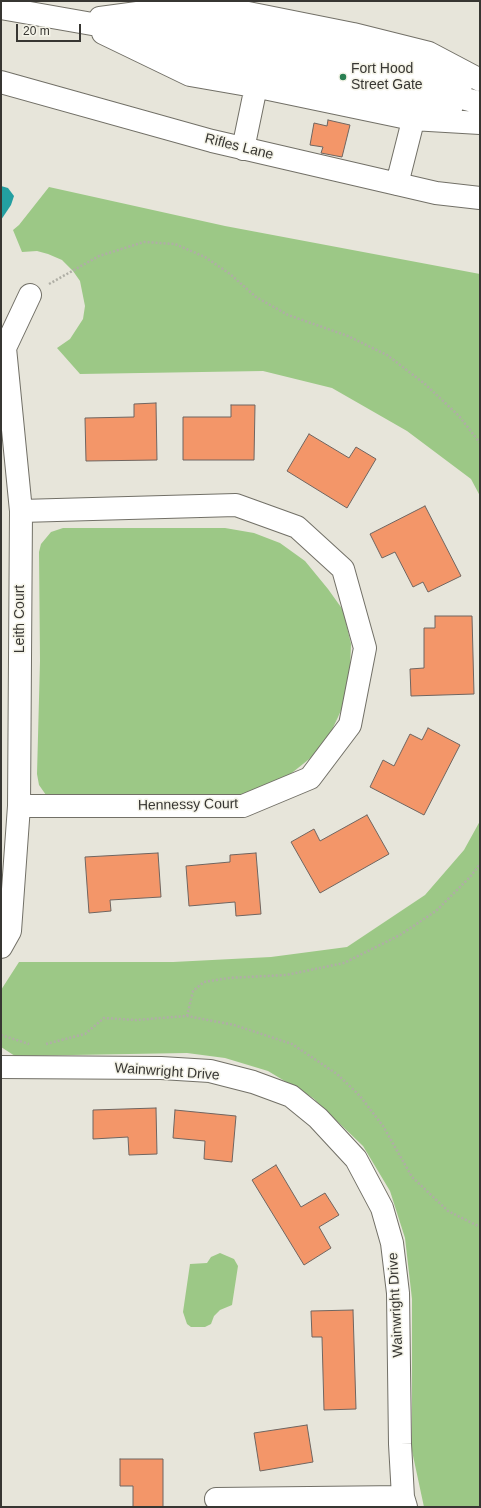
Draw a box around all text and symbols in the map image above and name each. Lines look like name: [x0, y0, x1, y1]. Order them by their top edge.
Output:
scale bar: [18, 16, 83, 42]
text: 20 m: [23, 24, 50, 38]
place label: Fort Hood Street Gate: [351, 61, 423, 94]
marker: Fort Hood Street Gate: [338, 72, 348, 82]
street label: Rifles Lane: [203, 130, 275, 164]
street label: Leith Court: [12, 585, 28, 653]
street label: Hennessy Court: [138, 796, 238, 814]
street label: Wainwright Drive: [114, 1060, 220, 1084]
street label: Wainwright Drive: [385, 1252, 407, 1358]

